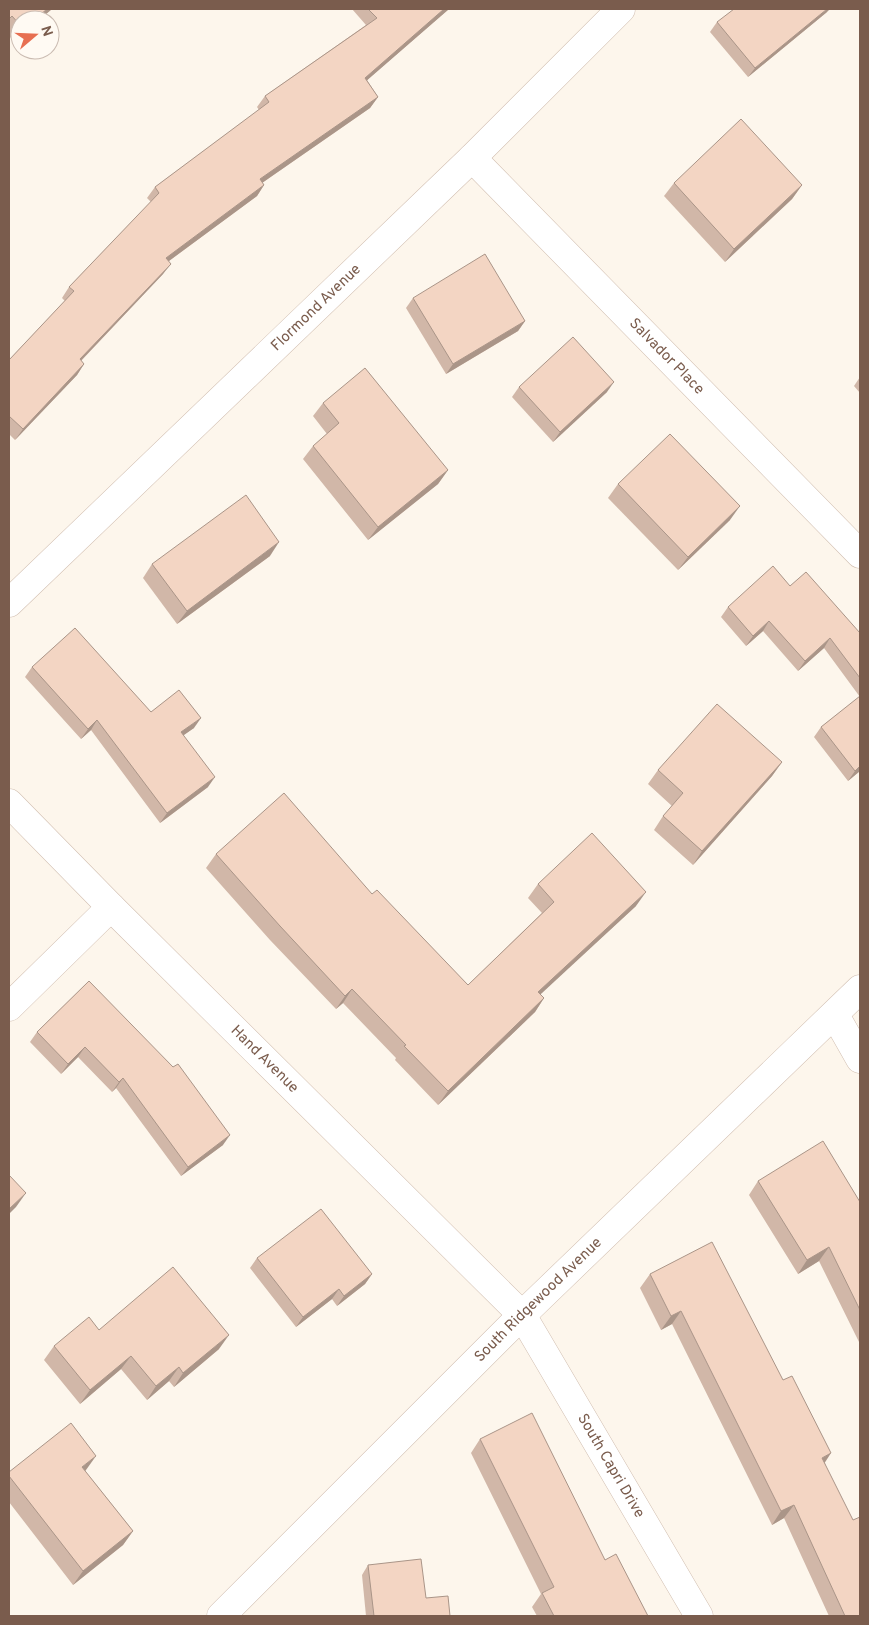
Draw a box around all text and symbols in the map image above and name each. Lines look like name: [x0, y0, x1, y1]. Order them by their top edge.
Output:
north arrow: [10, 10, 60, 60]
text: N: [36, 24, 56, 39]
street label: Flormond Avenue: [267, 260, 365, 356]
street label: Salvador Place: [625, 314, 708, 399]
street label: Hand Avenue: [226, 1022, 303, 1097]
street label: South Ridgewood Avenue: [471, 1233, 606, 1366]
street label: South Capri Drive: [573, 1410, 649, 1522]

